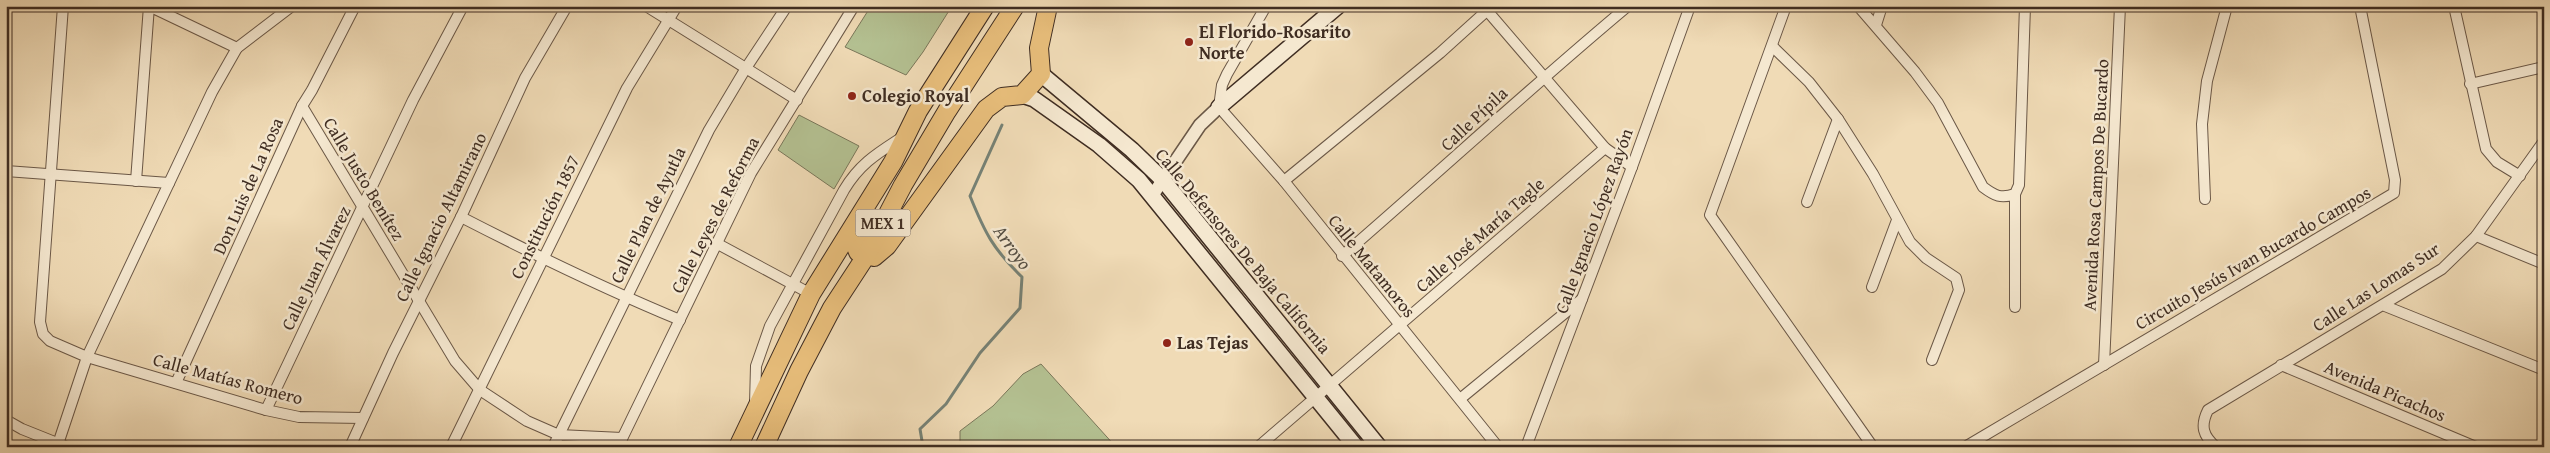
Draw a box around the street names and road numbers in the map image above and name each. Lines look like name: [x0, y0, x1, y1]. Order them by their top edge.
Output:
street label: Avenida Rosa Campos De Bucardo: [2075, 58, 2116, 312]
street label: Calle Pípila: [1434, 80, 1514, 157]
street label: Calle Justo Benítez: [317, 112, 412, 246]
street label: Don Luis de La Rosa: [205, 113, 290, 259]
street label: Calle Ignacio López Rayón: [1547, 125, 1640, 317]
street label: Calle Ignacio Altamirano: [388, 127, 493, 306]
street label: Calle Leyes de Reforma: [663, 131, 766, 298]
street label: Calle Plan de Ayutla: [603, 142, 693, 288]
street label: Calle Defensores De Baja California: [1149, 142, 1338, 360]
street label: Constitución 1857: [503, 150, 586, 283]
street label: Calle José María Tagle: [1409, 171, 1550, 299]
street label: Circuito Jesús Ivan Bucardo Campos: [2130, 179, 2376, 336]
street label: Calle Juan Álvarez: [274, 201, 357, 335]
street label: Calle Matamoros: [1322, 208, 1423, 323]
road number: MEX 1: [856, 210, 910, 237]
street label: Calle Las Lomas Sur: [2307, 235, 2445, 338]
street label: Calle Matías Romero: [150, 346, 306, 412]
street label: Avenida Picachos: [2320, 353, 2450, 428]

